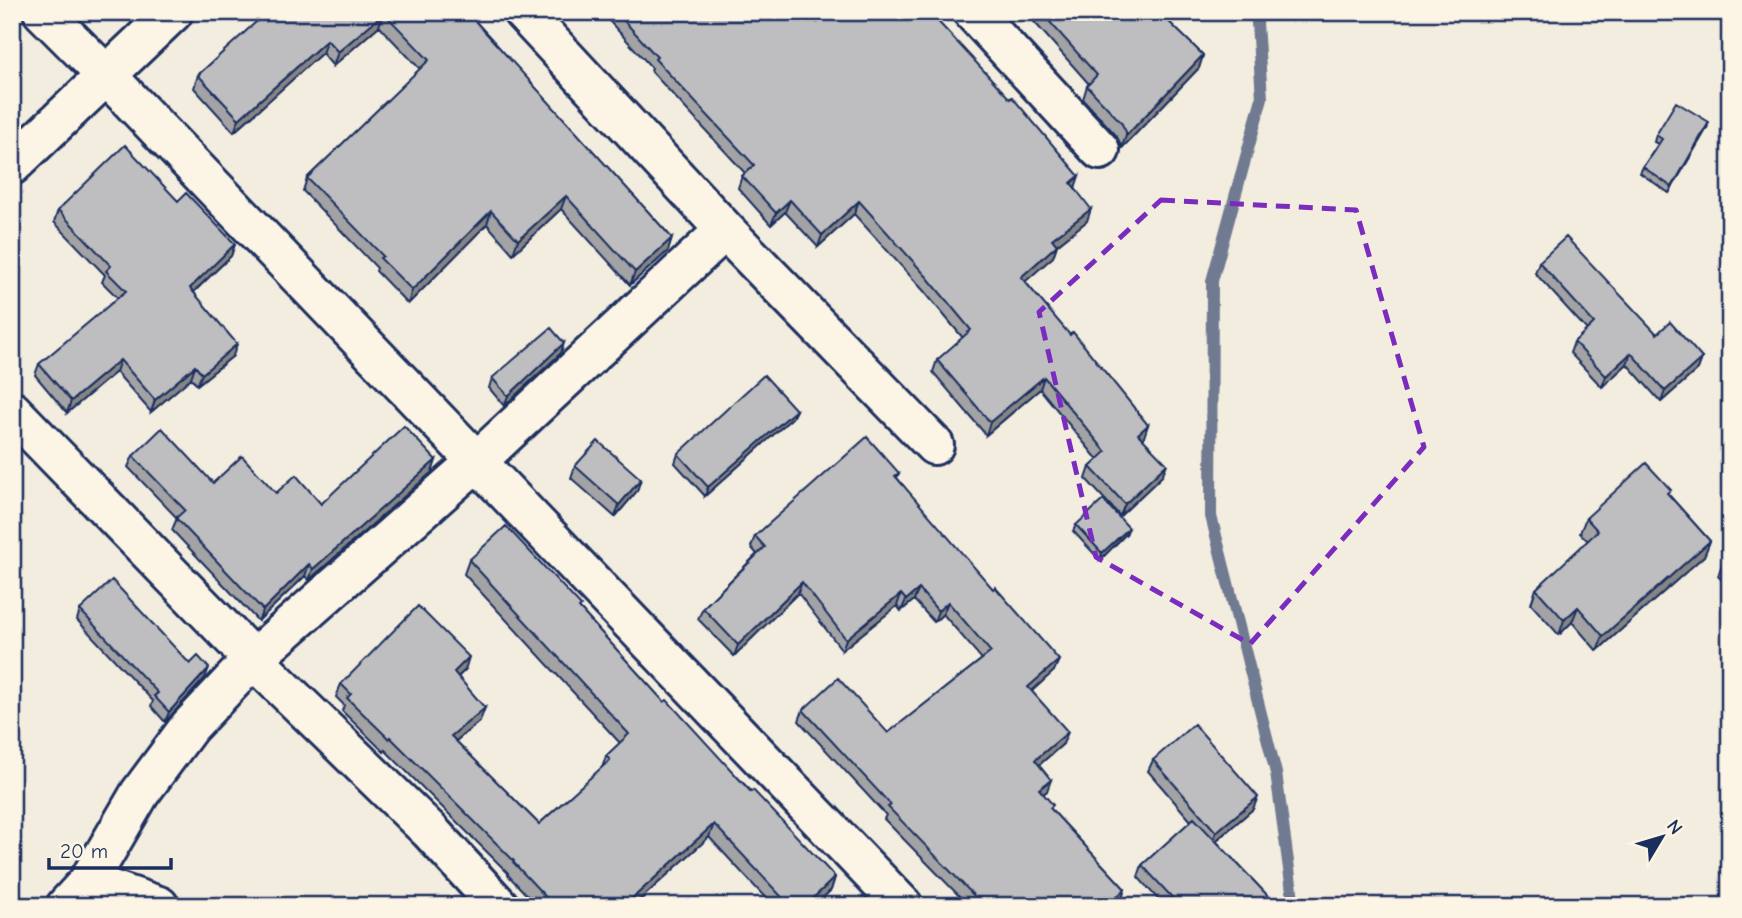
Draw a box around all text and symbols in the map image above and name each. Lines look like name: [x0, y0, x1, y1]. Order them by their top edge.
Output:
north arrow: [1626, 802, 1696, 872]
text: N: [1662, 815, 1687, 839]
scale bar: [49, 827, 172, 871]
text: 20 m: [60, 839, 108, 863]

